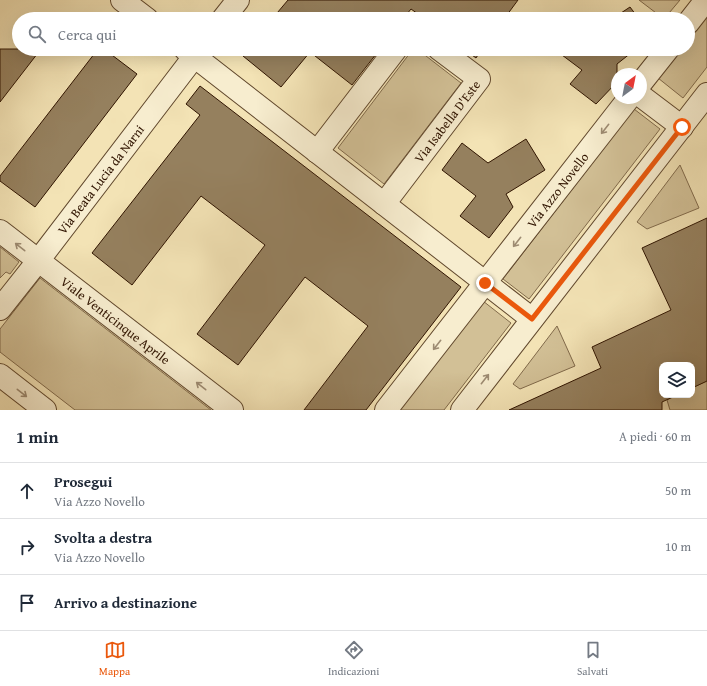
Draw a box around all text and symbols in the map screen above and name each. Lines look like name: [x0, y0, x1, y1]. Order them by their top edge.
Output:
search box: [12, 12, 695, 56]
icon: search: [26, 23, 48, 45]
text: Cerca qui: [58, 24, 116, 45]
north arrow: [611, 68, 647, 104]
street label: Via Isabella D'Este: [409, 76, 485, 167]
route start: [673, 118, 691, 136]
street label: Via Beata Lucia da Narni: [52, 120, 149, 238]
one-way arrow: [601, 123, 610, 134]
street label: Via Azzo Novello: [522, 148, 593, 232]
one-way arrow: [512, 237, 521, 248]
one-way arrow: [15, 243, 26, 251]
street label: Viale Venticinque Aprile: [57, 272, 174, 369]
route end: [476, 274, 494, 292]
one-way arrow: [433, 339, 441, 350]
map controls: [659, 362, 695, 398]
button: layers: [659, 362, 695, 398]
one-way arrow: [481, 374, 490, 385]
one-way arrow: [195, 382, 206, 390]
one-way arrow: [17, 388, 28, 397]
text: 1 min: [16, 424, 58, 449]
text: A piedi · 60 m: [619, 427, 691, 446]
text: Prosegui: [54, 471, 112, 492]
icon: ahead: [16, 480, 38, 502]
text: 50 m: [665, 481, 691, 500]
text: Via Azzo Novello: [54, 492, 145, 511]
text: Svolta a destra: [54, 527, 152, 548]
icon: right: [16, 536, 38, 558]
text: 10 m: [665, 537, 691, 556]
text: Via Azzo Novello: [54, 548, 145, 567]
icon: arrive: [16, 592, 38, 614]
text: Arrivo a destinazione: [54, 592, 197, 613]
tab: Mappa: [99, 639, 130, 679]
tab: Indicazioni: [328, 639, 379, 679]
tab: Salvati: [577, 639, 608, 679]

